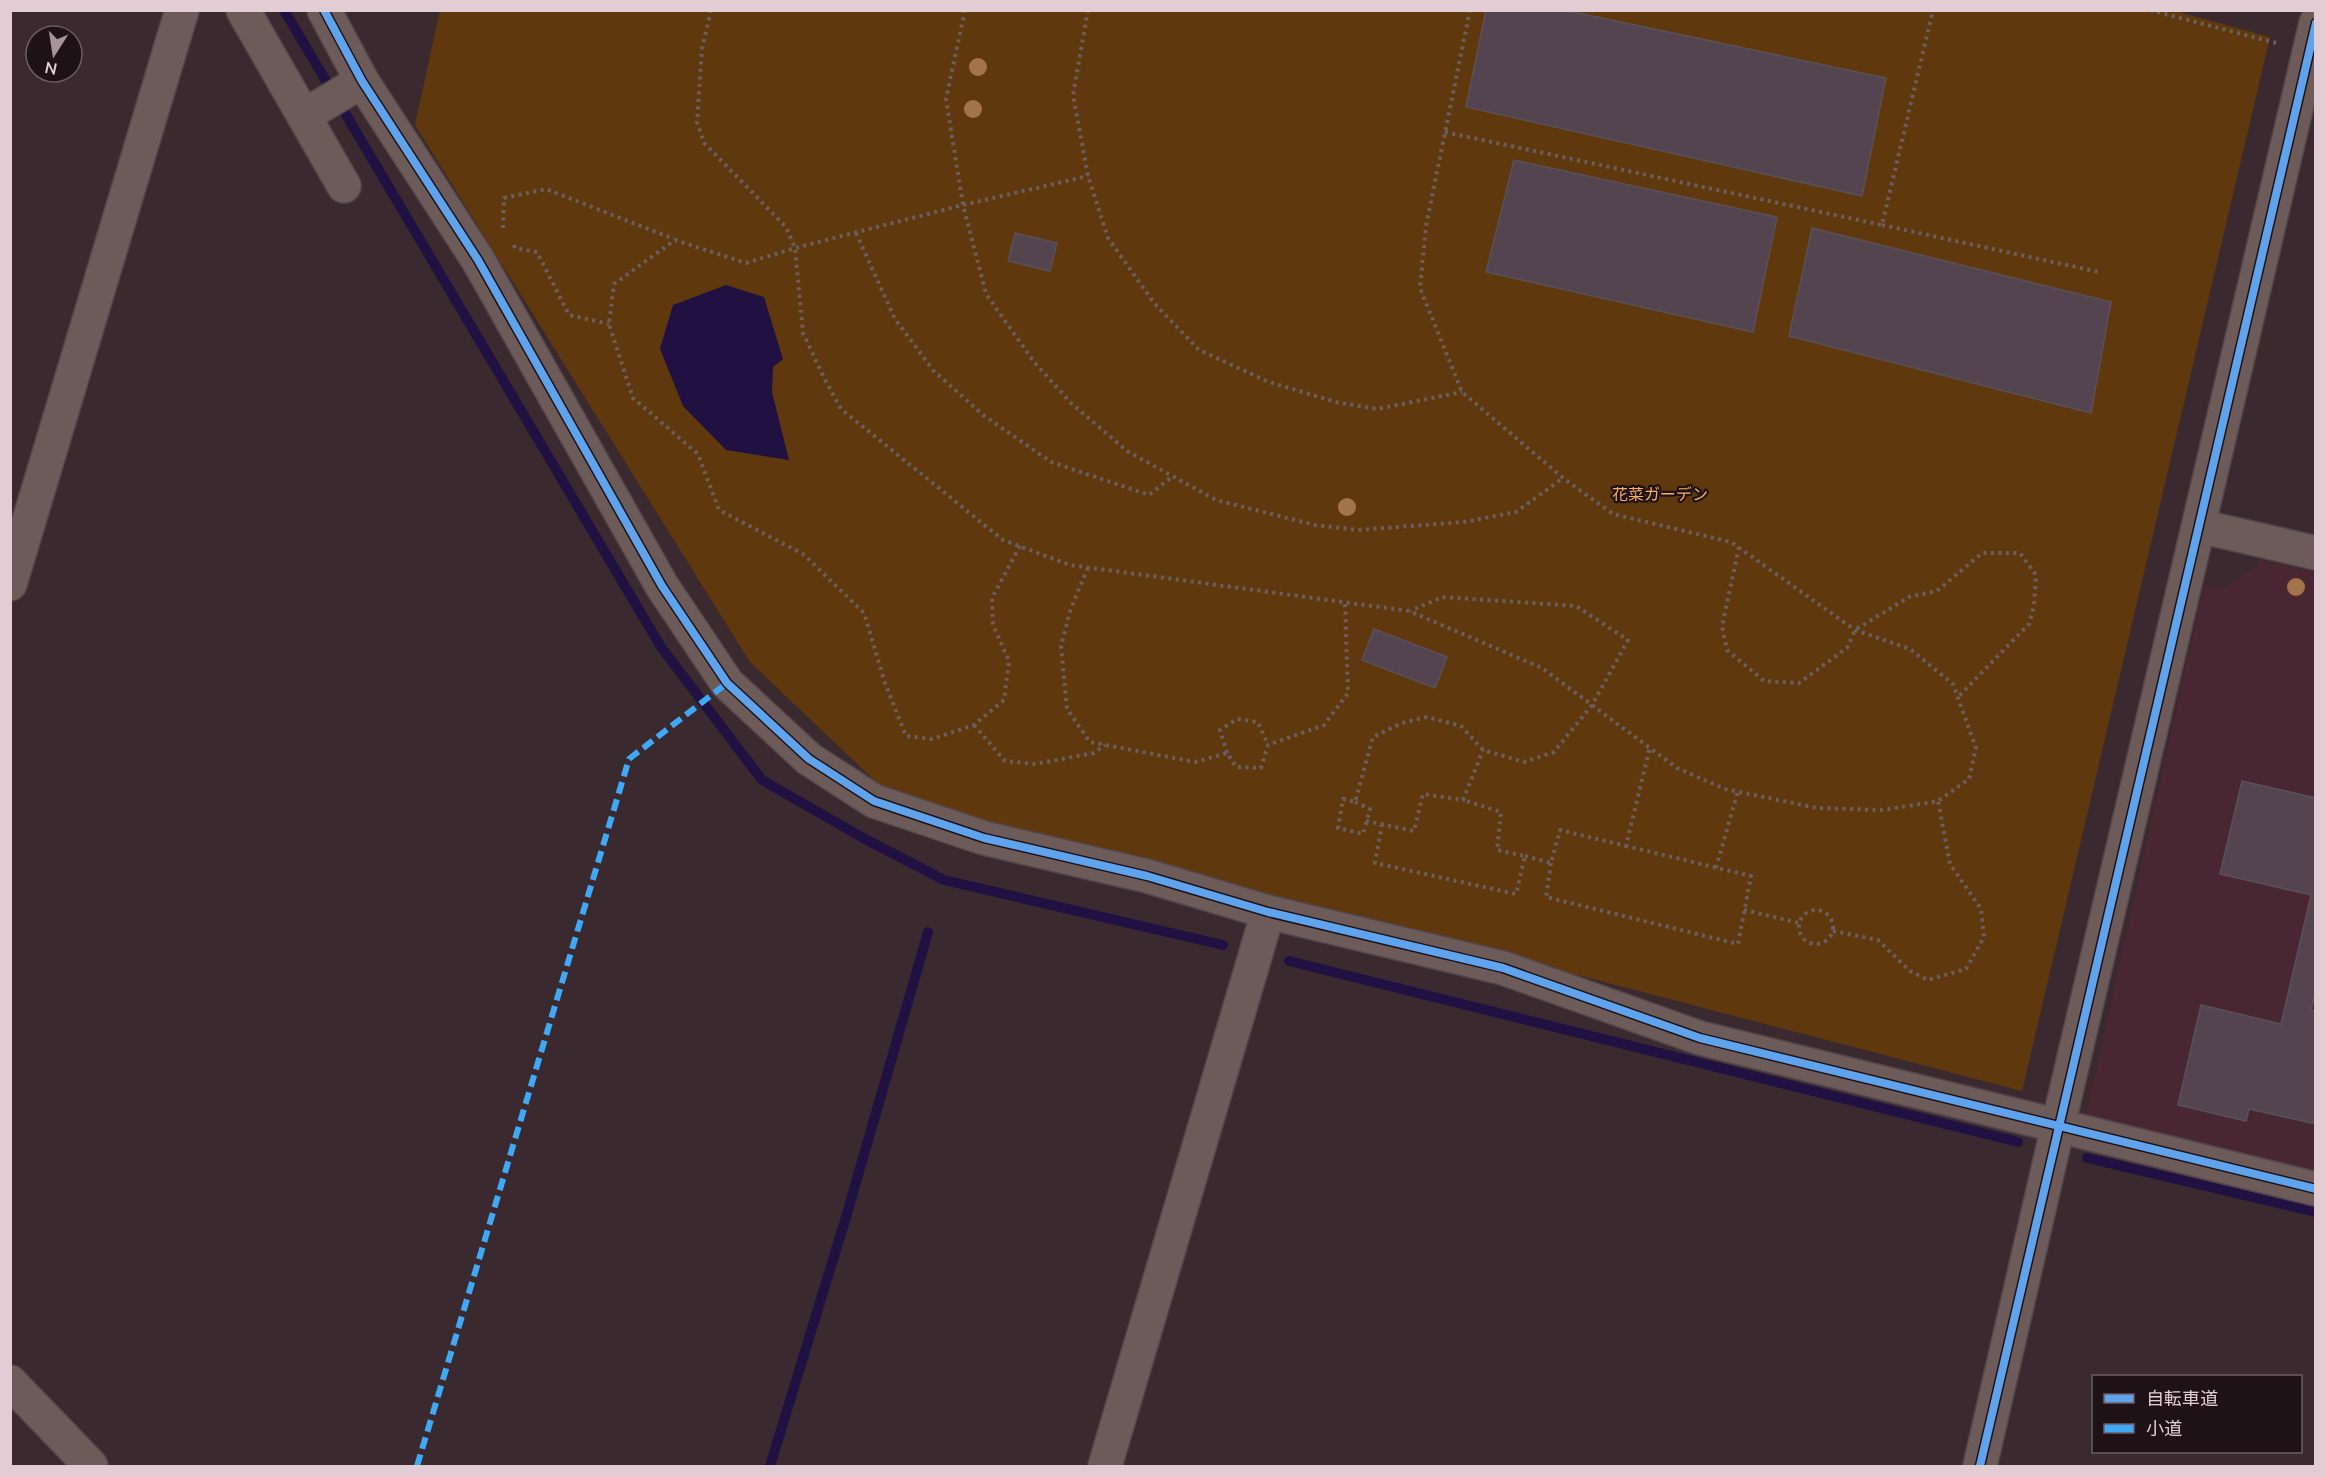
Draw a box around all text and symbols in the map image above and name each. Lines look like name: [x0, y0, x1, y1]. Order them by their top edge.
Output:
north arrow: [24, 24, 84, 84]
text: N: [43, 56, 59, 80]
park label: 花菜ガーデン: [1612, 484, 1708, 506]
legend: [2092, 1375, 2302, 1453]
text: 自転車道: [2146, 1387, 2218, 1411]
text: 小道: [2146, 1417, 2182, 1441]

